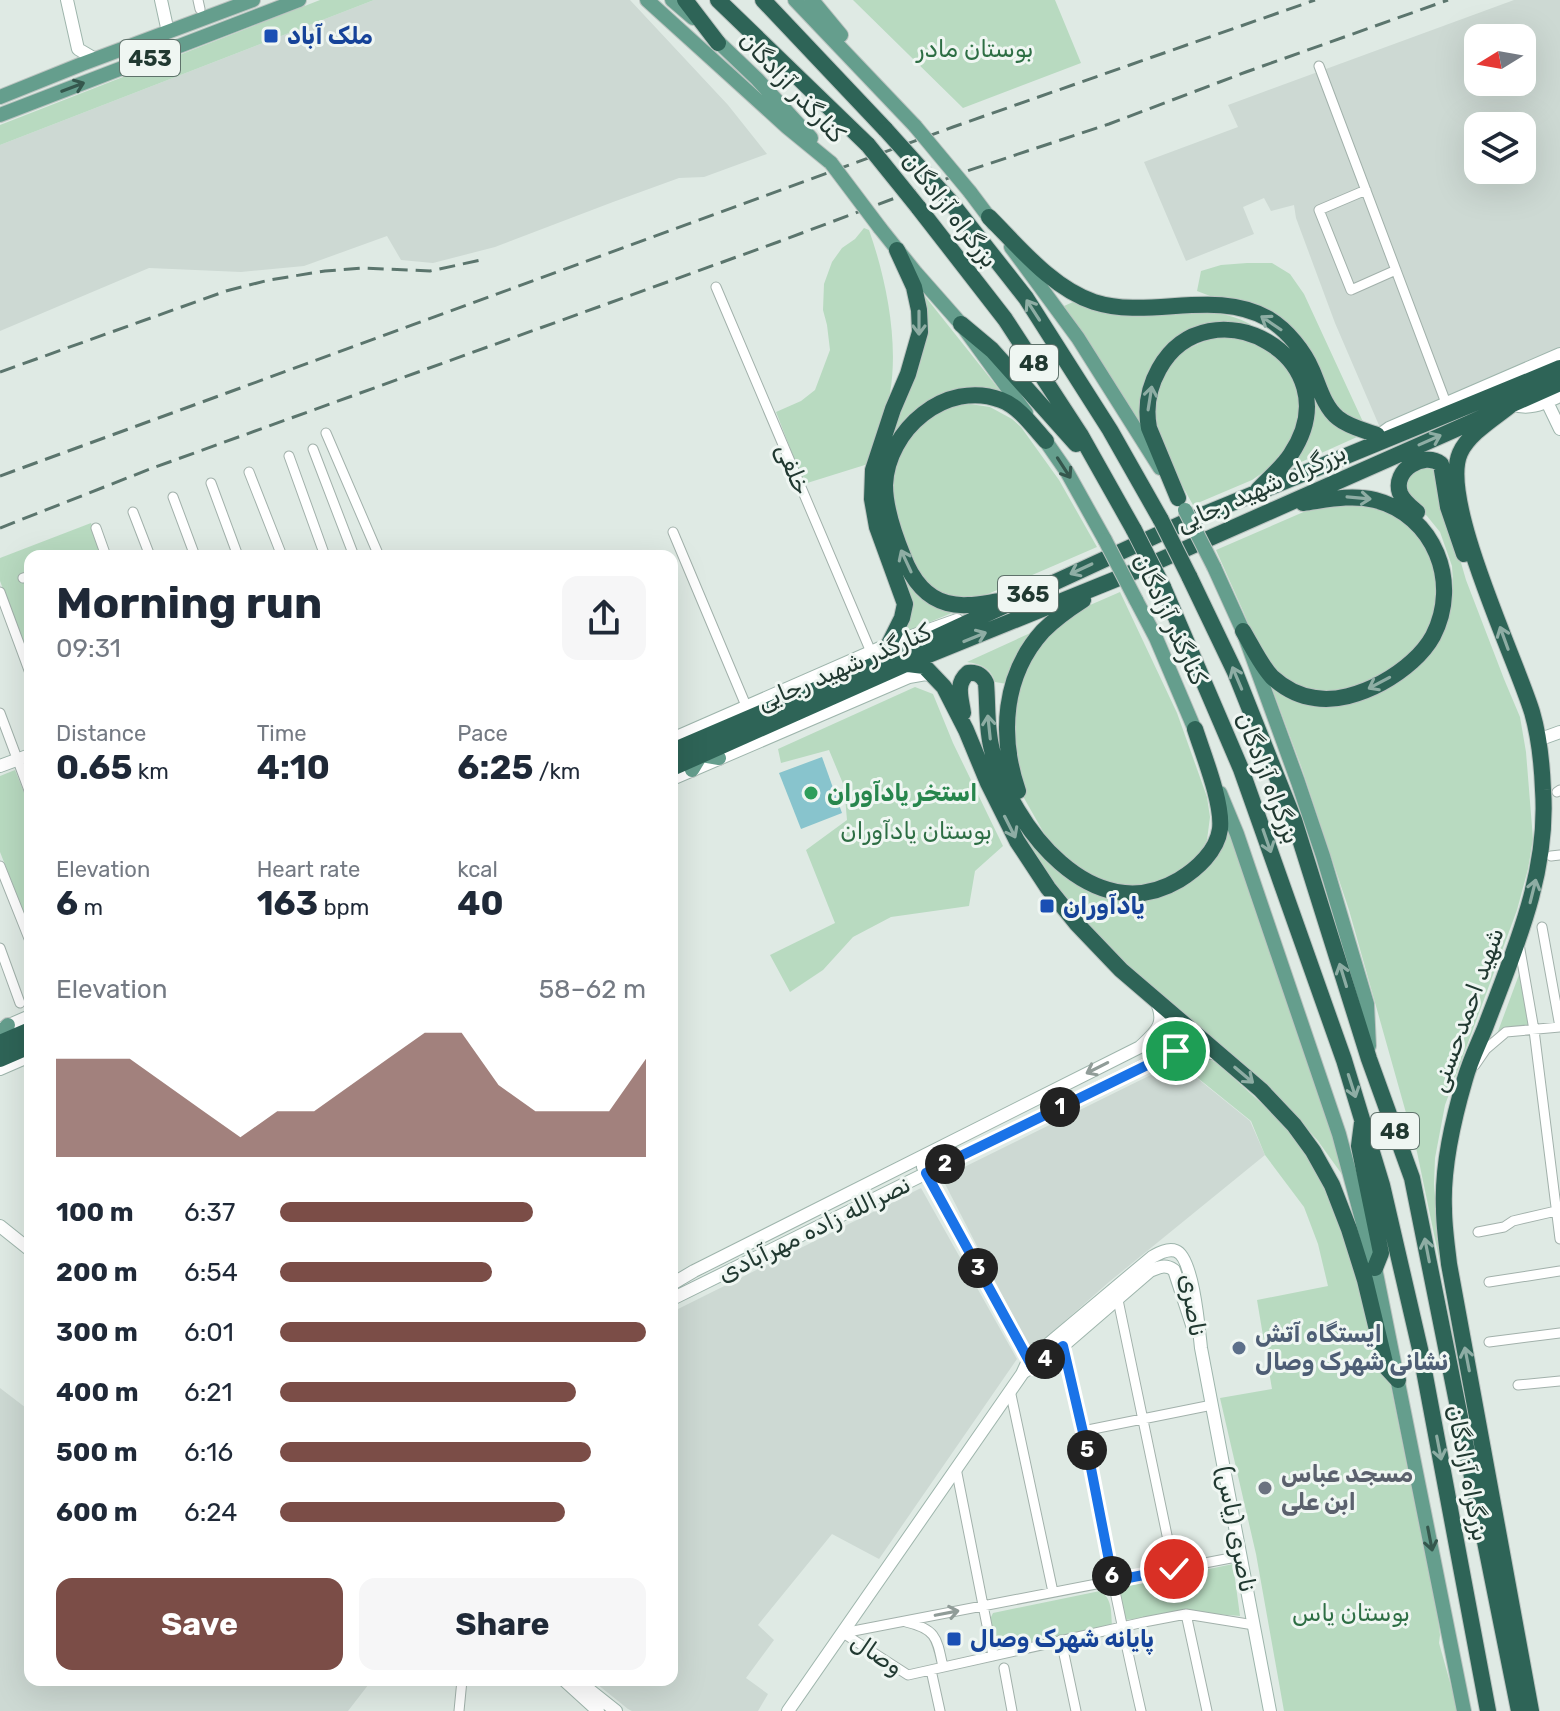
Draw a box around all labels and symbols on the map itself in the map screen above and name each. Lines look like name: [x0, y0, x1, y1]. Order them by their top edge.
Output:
place label: ملک آباد: [287, 22, 373, 50]
north arrow: [1464, 24, 1536, 96]
street label: کنارگذر آزادگان: [733, 26, 851, 148]
marker: ملک آباد: [262, 27, 280, 45]
park label: بوستان مادر: [915, 35, 1033, 63]
road number: 453: [120, 40, 180, 76]
one-way arrow: [60, 79, 85, 93]
street label: بزرگراه آزادگان: [896, 147, 1004, 273]
one-way arrow: [1025, 299, 1041, 322]
one-way arrow: [911, 310, 927, 336]
one-way arrow: [1261, 315, 1283, 331]
road number: 48: [1010, 345, 1058, 381]
one-way arrow: [1143, 386, 1158, 412]
one-way arrow: [1417, 432, 1441, 447]
street label: بزرگراه شهید رجایی: [1172, 438, 1350, 538]
street label: خلفی: [770, 439, 816, 499]
one-way arrow: [1055, 456, 1072, 478]
one-way arrow: [1345, 491, 1371, 506]
street label: کنارگذر آزادگان: [1127, 549, 1213, 689]
one-way arrow: [898, 550, 913, 574]
one-way arrow: [1069, 562, 1093, 577]
road number: 365: [998, 576, 1058, 612]
street label: کنارگذر شهید رجایی: [753, 618, 935, 716]
one-way arrow: [1496, 626, 1510, 651]
one-way arrow: [962, 629, 987, 643]
one-way arrow: [1228, 666, 1243, 691]
one-way arrow: [1368, 676, 1391, 692]
street label: بزرگراه آزادگان: [1230, 708, 1306, 848]
one-way arrow: [981, 714, 996, 741]
place label: استخر یادآوران: [827, 779, 977, 807]
marker: استخر یادآوران: [802, 784, 820, 802]
one-way arrow: [1003, 814, 1018, 838]
park label: بوستان یادآوران: [840, 817, 992, 845]
one-way arrow: [1260, 828, 1275, 853]
one-way arrow: [1526, 879, 1541, 904]
place label: یادآوران: [1063, 892, 1145, 920]
marker: یادآوران: [1038, 897, 1056, 915]
street label: شهید احمدحسنی: [1424, 924, 1510, 1096]
one-way arrow: [1335, 963, 1349, 988]
pin: [1142, 1017, 1210, 1085]
one-way arrow: [1086, 1061, 1110, 1077]
one-way arrow: [1233, 1066, 1254, 1084]
one-way arrow: [1346, 1074, 1361, 1099]
pin: 1: [1040, 1087, 1080, 1127]
road number: 48: [1371, 1113, 1419, 1149]
pin: 2: [925, 1144, 965, 1184]
street label: نصرالله زاده مهرآبادی: [713, 1170, 915, 1288]
one-way arrow: [1419, 1238, 1434, 1263]
pin: 3: [958, 1248, 998, 1288]
street label: ناصری: [1174, 1272, 1212, 1338]
place label: ایستگاه آتش نشانی شهرک وصال: [1255, 1320, 1448, 1376]
pin: 4: [1025, 1339, 1065, 1379]
marker: ایستگاه آتش نشانی شهرک وصال: [1230, 1339, 1248, 1357]
one-way arrow: [1458, 1347, 1473, 1372]
street label: بزرگراه آزادگان: [1441, 1402, 1495, 1544]
pin: 5: [1067, 1430, 1107, 1470]
one-way arrow: [1432, 1435, 1447, 1460]
place label: مسجد عباس ابن علی: [1281, 1460, 1413, 1516]
street label: ناصری (یاس): [1210, 1464, 1262, 1594]
marker: مسجد عباس ابن علی: [1256, 1479, 1274, 1497]
one-way arrow: [1423, 1526, 1438, 1551]
pin: [1140, 1535, 1208, 1603]
pin: 6: [1092, 1556, 1132, 1596]
park label: بوستان یاس: [1292, 1599, 1410, 1627]
one-way arrow: [933, 1605, 959, 1620]
place label: پایانه شهرک وصال: [970, 1625, 1154, 1656]
street label: وصال: [846, 1627, 908, 1681]
marker: پایانه شهرک وصال: [945, 1630, 963, 1648]

